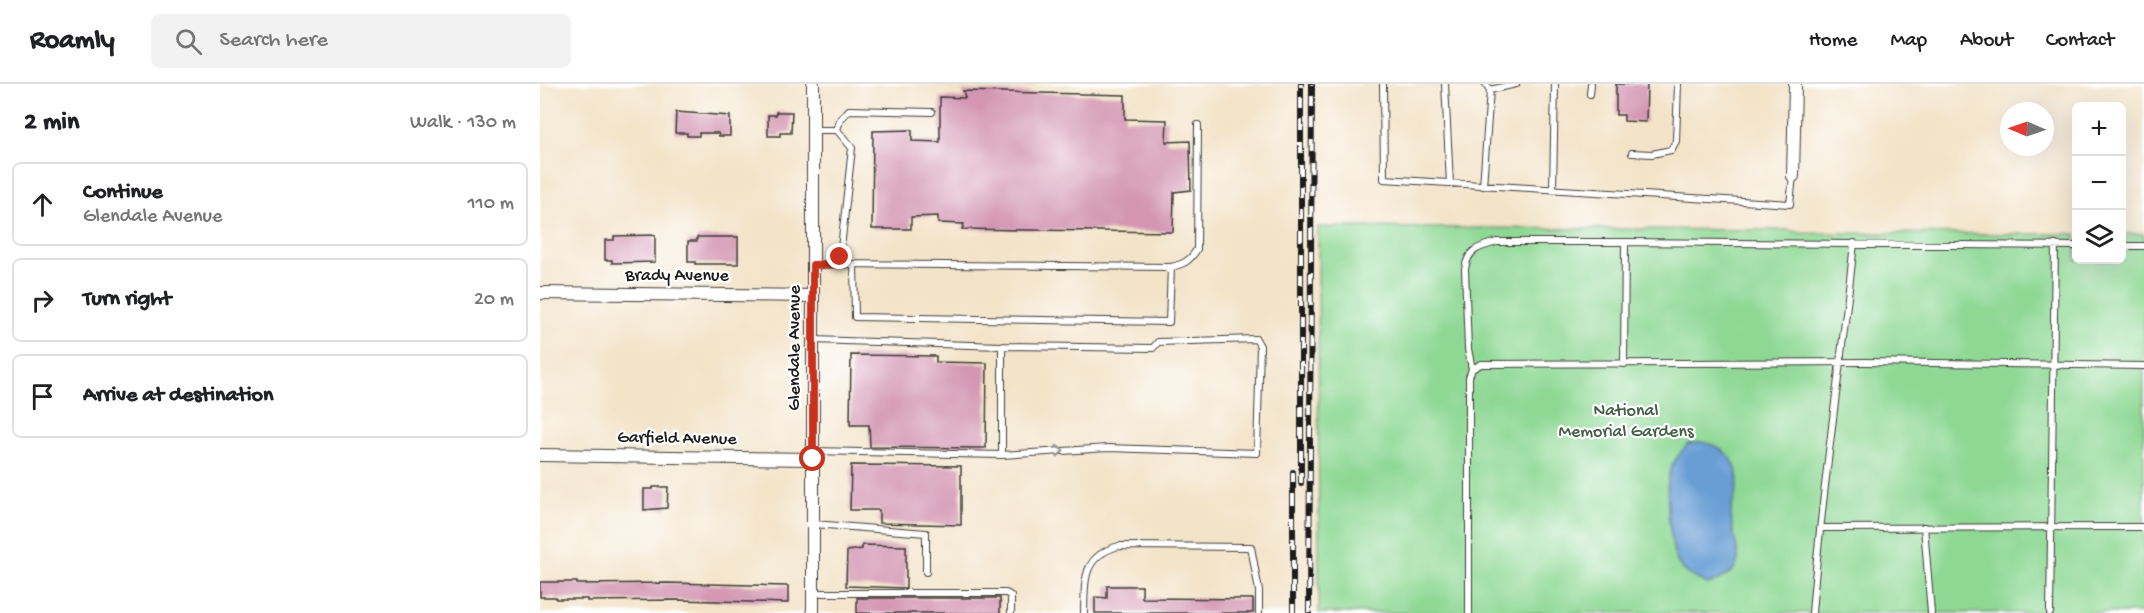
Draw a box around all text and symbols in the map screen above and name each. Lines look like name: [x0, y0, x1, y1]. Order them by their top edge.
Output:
search box: [151, 14, 571, 68]
text: Roamly: [30, 25, 115, 58]
icon: search: [172, 25, 205, 58]
text: Search here: [220, 28, 328, 54]
text: Home: [1809, 29, 1857, 54]
text: Map: [1890, 29, 1927, 54]
text: About: [1960, 29, 2013, 54]
text: Contact: [2046, 29, 2114, 54]
north arrow: [2000, 102, 2054, 156]
map controls: [2072, 102, 2126, 264]
button: +: [2072, 102, 2126, 156]
text: 2 min: [24, 108, 79, 139]
text: Walk · 130 m: [410, 112, 516, 135]
button: −: [2072, 156, 2126, 210]
text: Continue: [83, 180, 163, 206]
icon: ahead: [26, 188, 59, 221]
text: 110 m: [468, 193, 514, 216]
text: Glendale Avenue: [83, 206, 222, 229]
button: layers: [2072, 210, 2126, 264]
route end: [826, 243, 852, 269]
street label: Brady Avenue: [624, 266, 729, 287]
icon: right: [26, 284, 59, 317]
street label: Glendale Avenue: [785, 285, 806, 411]
text: Turn right: [83, 287, 171, 313]
text: 20 m: [474, 289, 514, 312]
icon: arrive: [26, 380, 59, 413]
text: Arrive at destination: [83, 383, 273, 409]
park label: National Memorial Gardens: [1558, 401, 1695, 443]
street label: Garfield Avenue: [617, 427, 738, 451]
route start: [799, 445, 825, 471]
one-way arrow: [1056, 445, 1065, 458]

